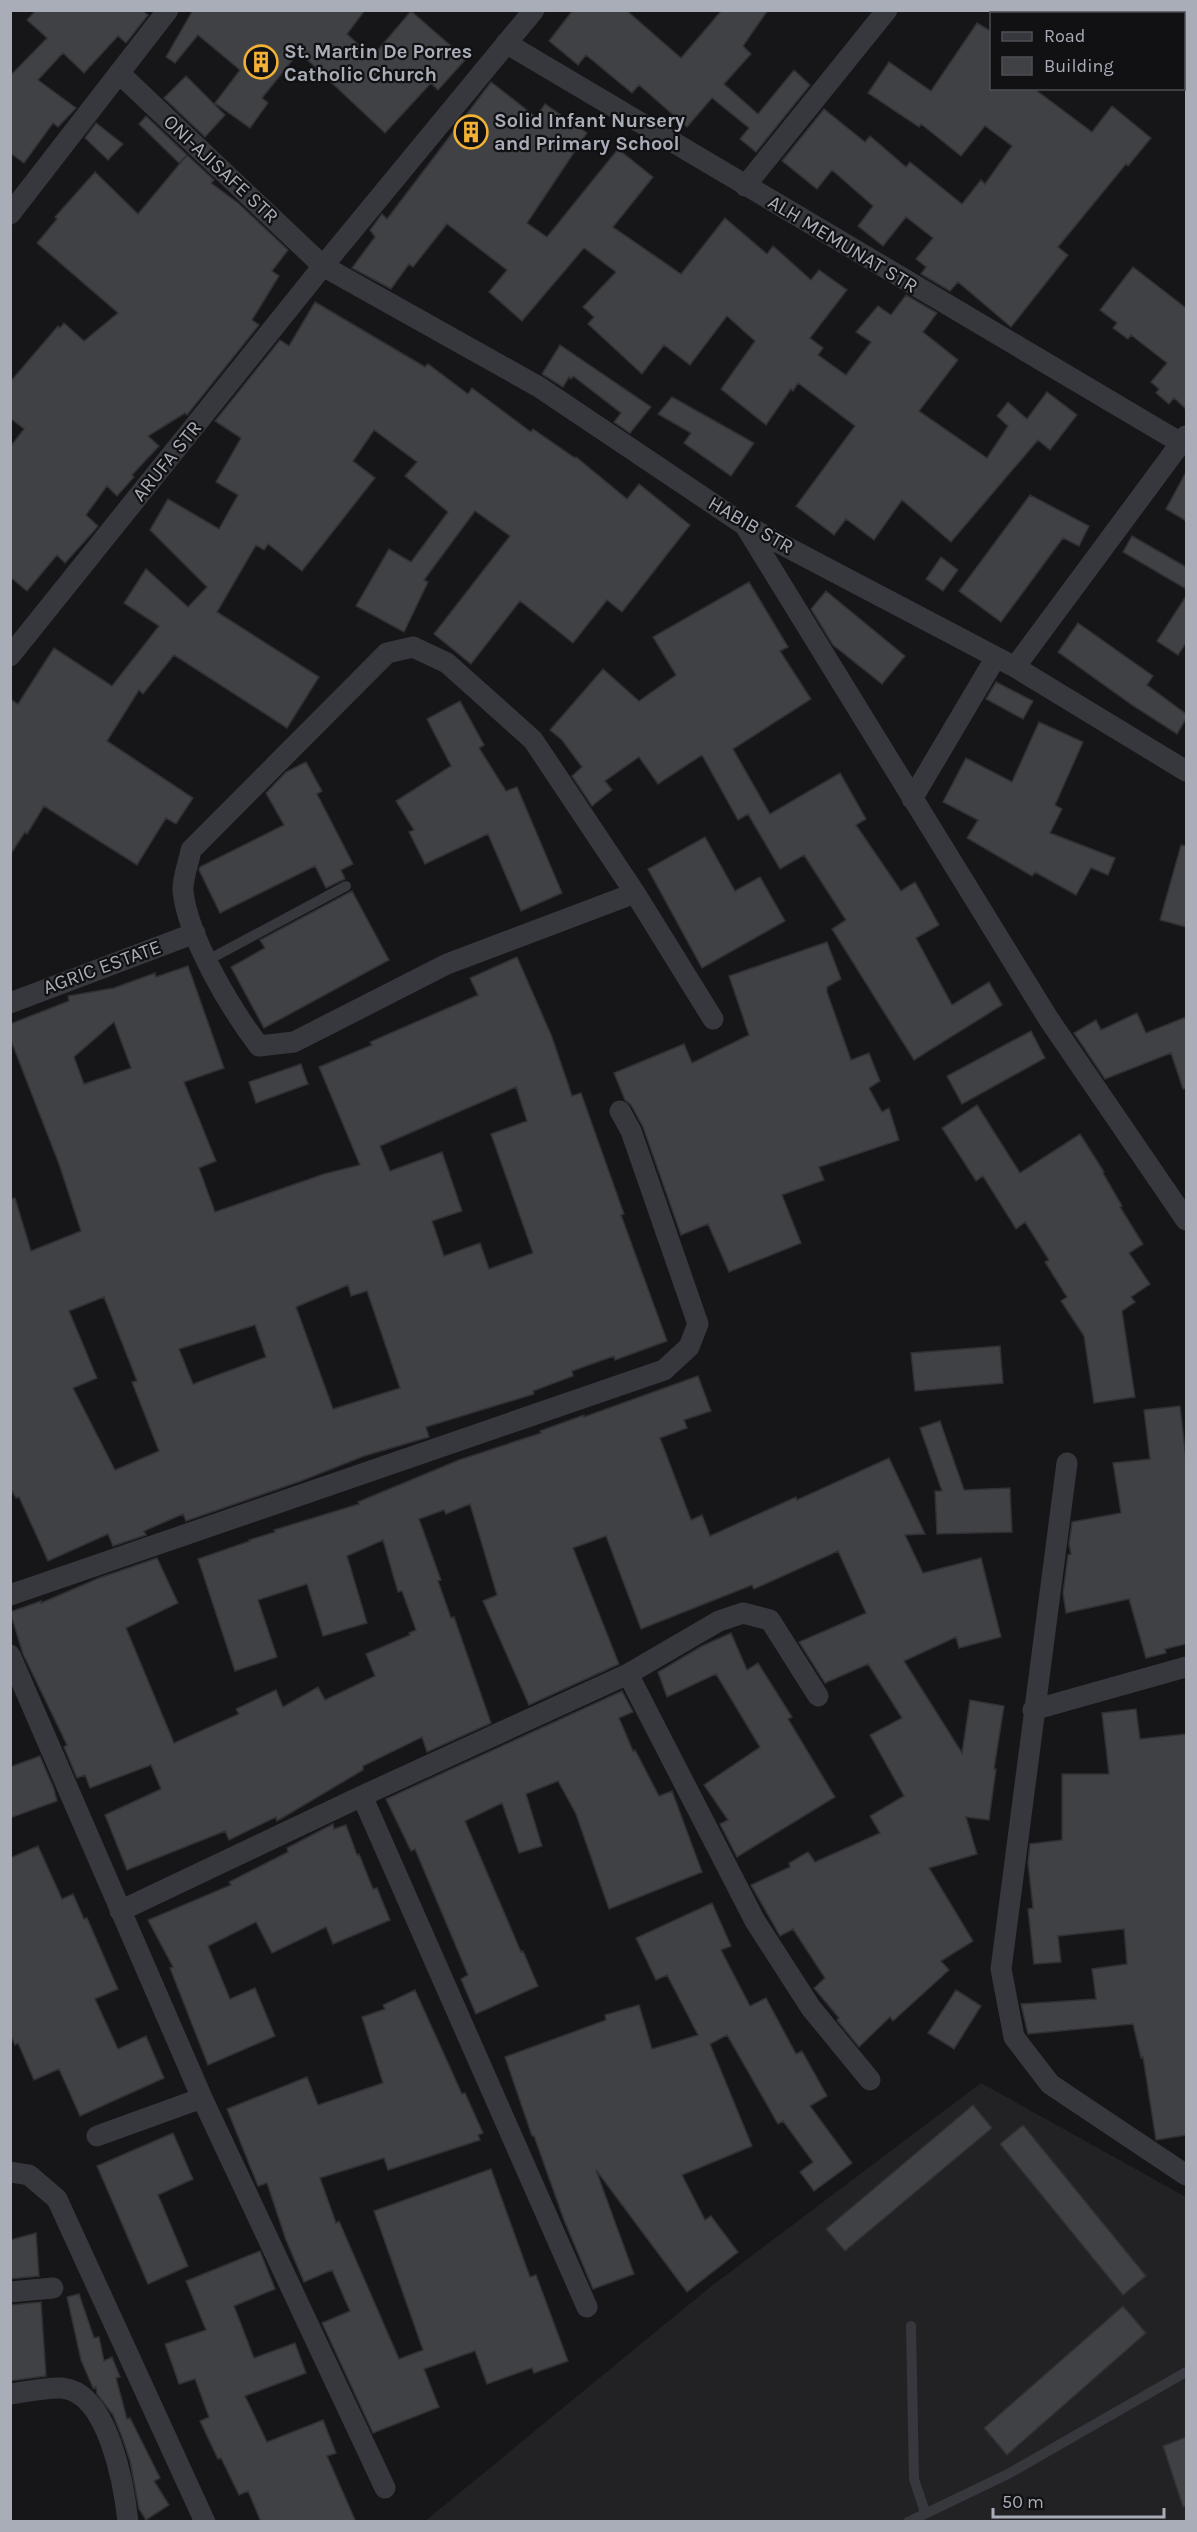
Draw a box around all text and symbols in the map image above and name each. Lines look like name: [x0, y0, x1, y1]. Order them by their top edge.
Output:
legend: [990, 12, 1185, 90]
text: Road: [1044, 25, 1085, 47]
place label: St. Martin De Porres Catholic Church: [284, 40, 472, 86]
building icon: St. Martin De Porres Catholic Church: [243, 44, 279, 80]
text: Building: [1044, 55, 1114, 77]
place label: Solid Infant Nursery and Primary School: [494, 109, 685, 155]
street label: ONI-AJISAFE STR: [159, 110, 283, 228]
building icon: Solid Infant Nursery and Primary School: [453, 114, 489, 150]
street label: ALH MEMUNAT STR: [764, 190, 922, 298]
street label: ARUFA STR: [128, 416, 206, 506]
street label: HABIB STR: [704, 491, 798, 559]
street label: AGRIC ESTATE: [40, 935, 164, 999]
scale bar: [993, 2481, 1164, 2519]
text: 50 m: [1002, 2491, 1044, 2513]

